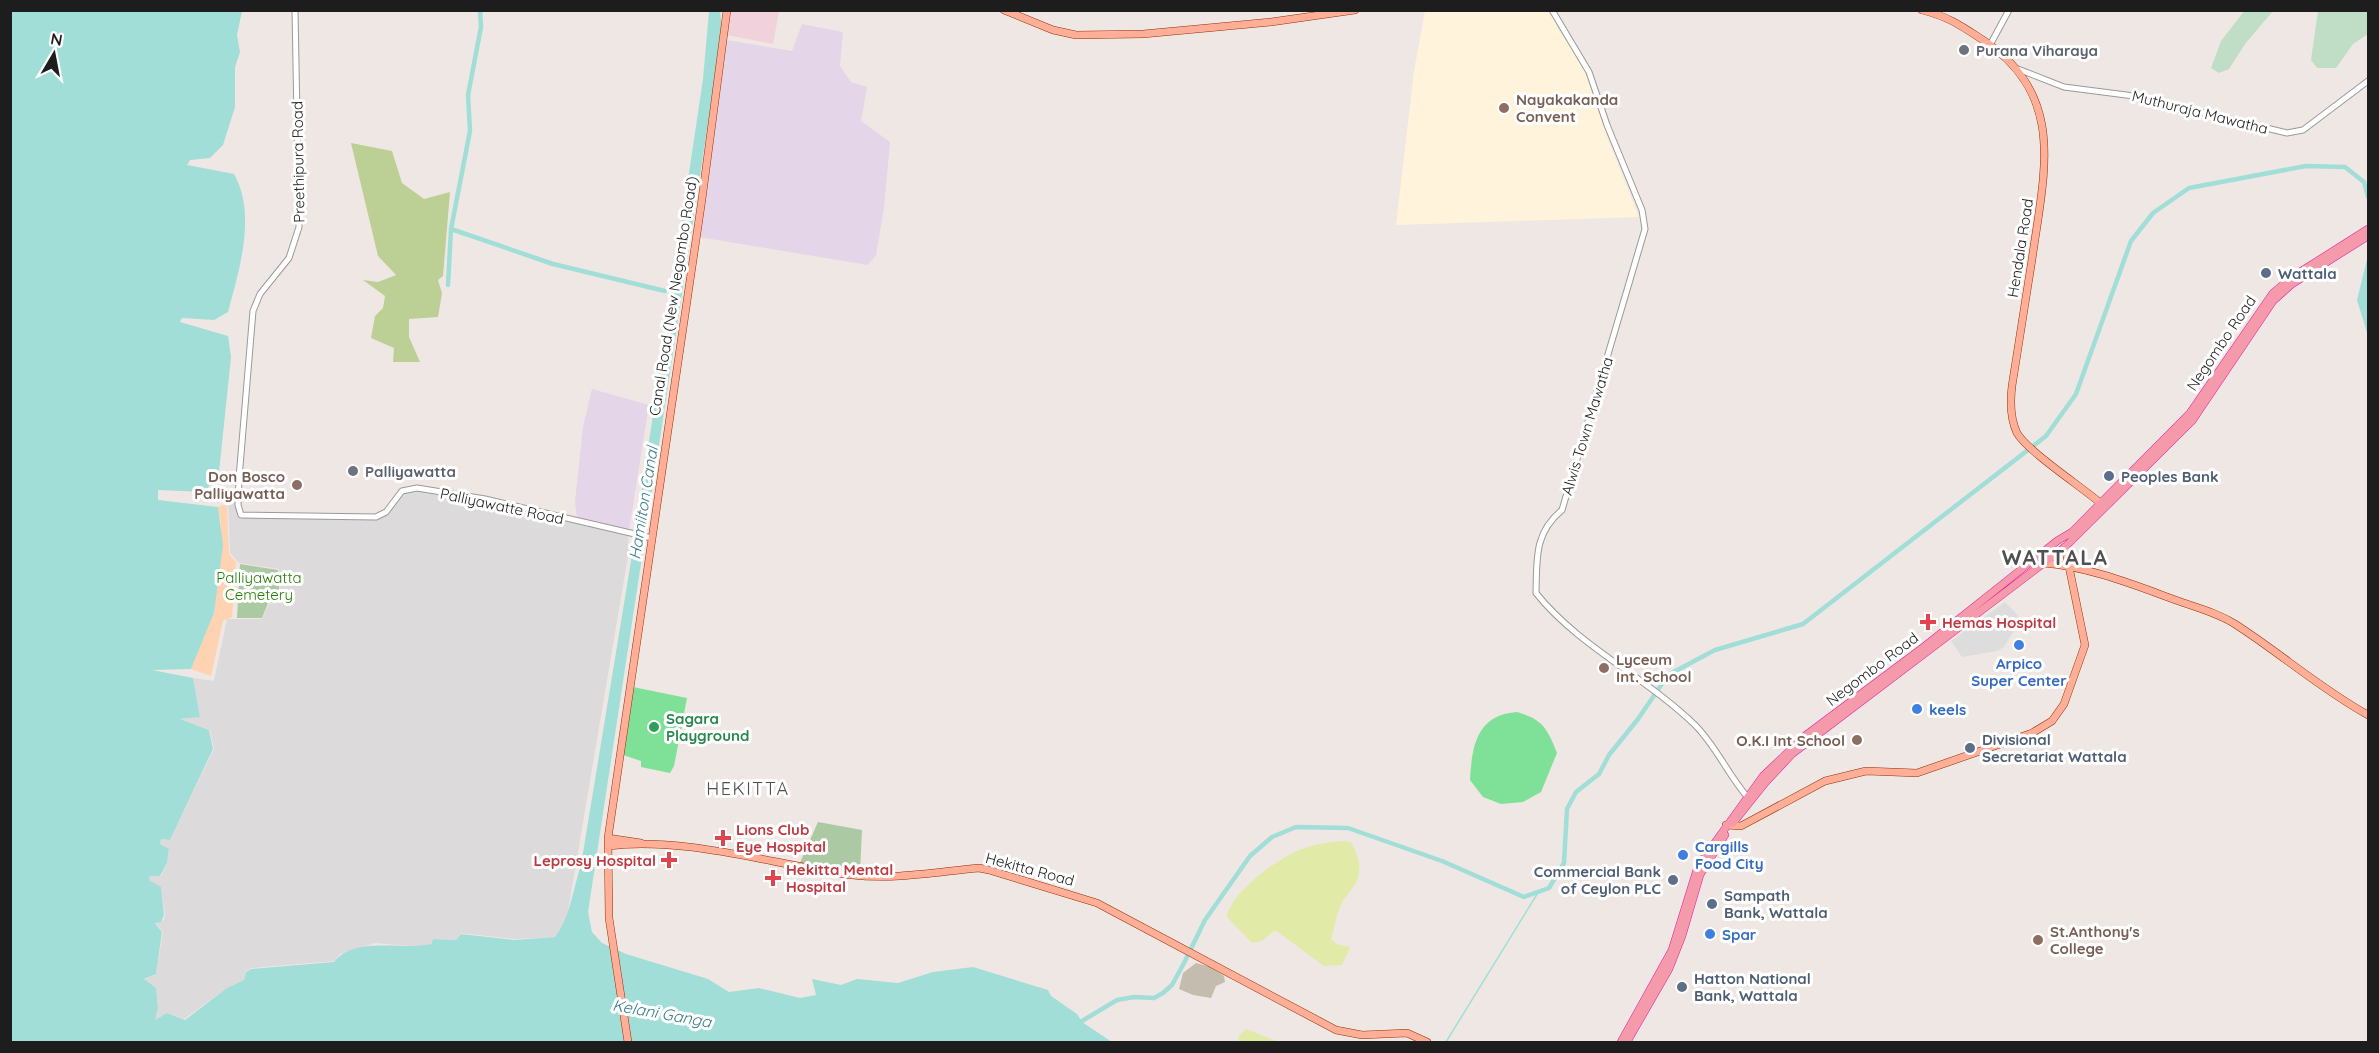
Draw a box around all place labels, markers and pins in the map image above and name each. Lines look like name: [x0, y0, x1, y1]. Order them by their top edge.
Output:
place label: Purana Viharaya: [1976, 41, 2098, 60]
marker: Purana Viharaya: [1957, 43, 1971, 57]
place label: Nayakakanda Convent: [1516, 90, 1618, 126]
marker: Nayakakanda Convent: [1497, 101, 1511, 115]
place label: Wattala: [2278, 264, 2337, 283]
marker: Wattala: [2259, 266, 2273, 280]
place label: Palliyawatta: [365, 462, 456, 481]
marker: Palliyawatta: [346, 464, 360, 478]
place label: Don Bosco Palliyawatta: [194, 467, 285, 503]
place label: Peoples Bank: [2121, 467, 2218, 486]
marker: Peoples Bank: [2102, 469, 2116, 483]
marker: Don Bosco Palliyawatta: [290, 478, 304, 492]
marker: Hemas Hospital: [1919, 613, 1937, 631]
place label: Hemas Hospital: [1942, 613, 2056, 632]
marker: Arpico Super Center: [2012, 638, 2026, 652]
place label: Lyceum Int. School: [1616, 650, 1691, 686]
place label: Arpico Super Center: [1971, 654, 2067, 690]
marker: Lyceum Int. School: [1597, 661, 1611, 675]
place label: keels: [1929, 700, 1966, 719]
marker: keels: [1910, 702, 1924, 716]
place label: Sagara Playground: [666, 709, 749, 745]
marker: Sagara Playground: [647, 720, 661, 734]
place label: Divisional Secretariat Wattala: [1982, 730, 2127, 766]
place label: O.K.I Int School: [1736, 731, 1845, 750]
marker: O.K.I Int School: [1850, 733, 1864, 747]
marker: Divisional Secretariat Wattala: [1963, 741, 1977, 755]
place label: Lions Club Eye Hospital: [736, 820, 826, 856]
marker: Lions Club Eye Hospital: [714, 829, 732, 847]
place label: Cargills Food City: [1695, 837, 1763, 873]
marker: Cargills Food City: [1676, 848, 1690, 862]
place label: Leprosy Hospital: [534, 851, 656, 870]
marker: Leprosy Hospital: [660, 851, 678, 869]
place label: Hekitta Mental Hospital: [786, 860, 893, 896]
place label: Commercial Bank of Ceylon PLC: [1534, 862, 1662, 898]
marker: Hekitta Mental Hospital: [764, 869, 782, 887]
marker: Commercial Bank of Ceylon PLC: [1666, 873, 1680, 887]
place label: Sampath Bank, Wattala: [1724, 886, 1828, 922]
marker: Sampath Bank, Wattala: [1705, 897, 1719, 911]
place label: St.Anthony's College: [2050, 922, 2140, 958]
place label: Spar: [1722, 925, 1757, 944]
marker: Spar: [1703, 927, 1717, 941]
marker: St.Anthony's College: [2031, 933, 2045, 947]
place label: Hatton National Bank, Wattala: [1694, 969, 1811, 1005]
marker: Hatton National Bank, Wattala: [1675, 980, 1689, 994]

